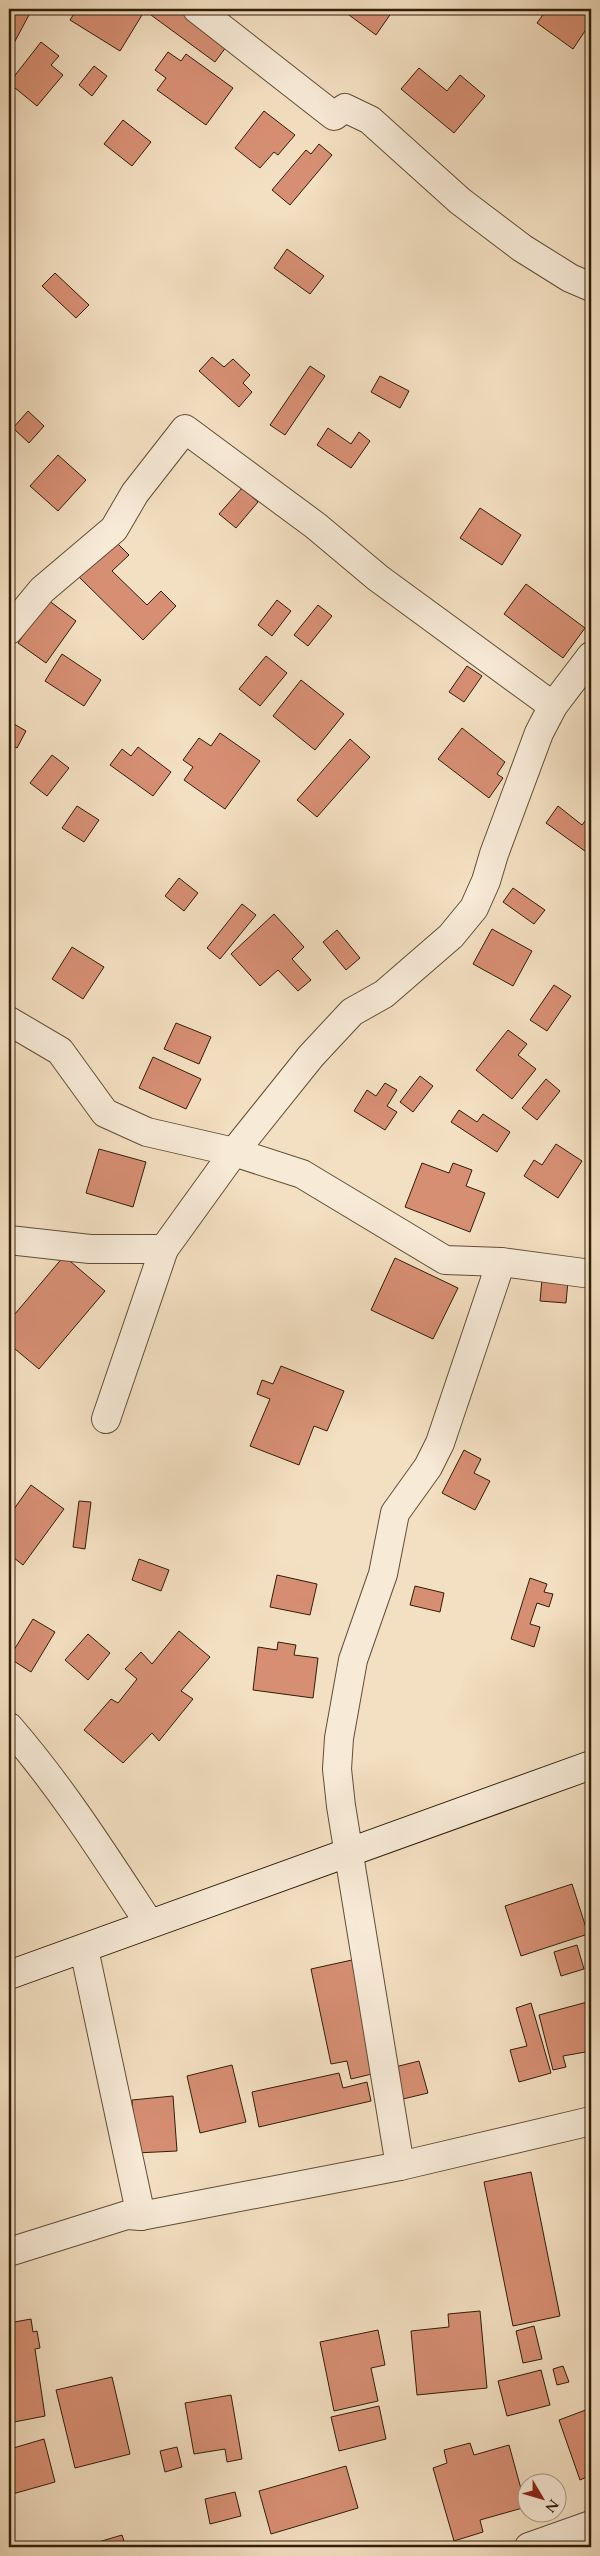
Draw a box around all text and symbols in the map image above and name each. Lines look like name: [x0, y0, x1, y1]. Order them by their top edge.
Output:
north arrow: [518, 2474, 568, 2524]
text: N: [541, 2495, 563, 2516]

